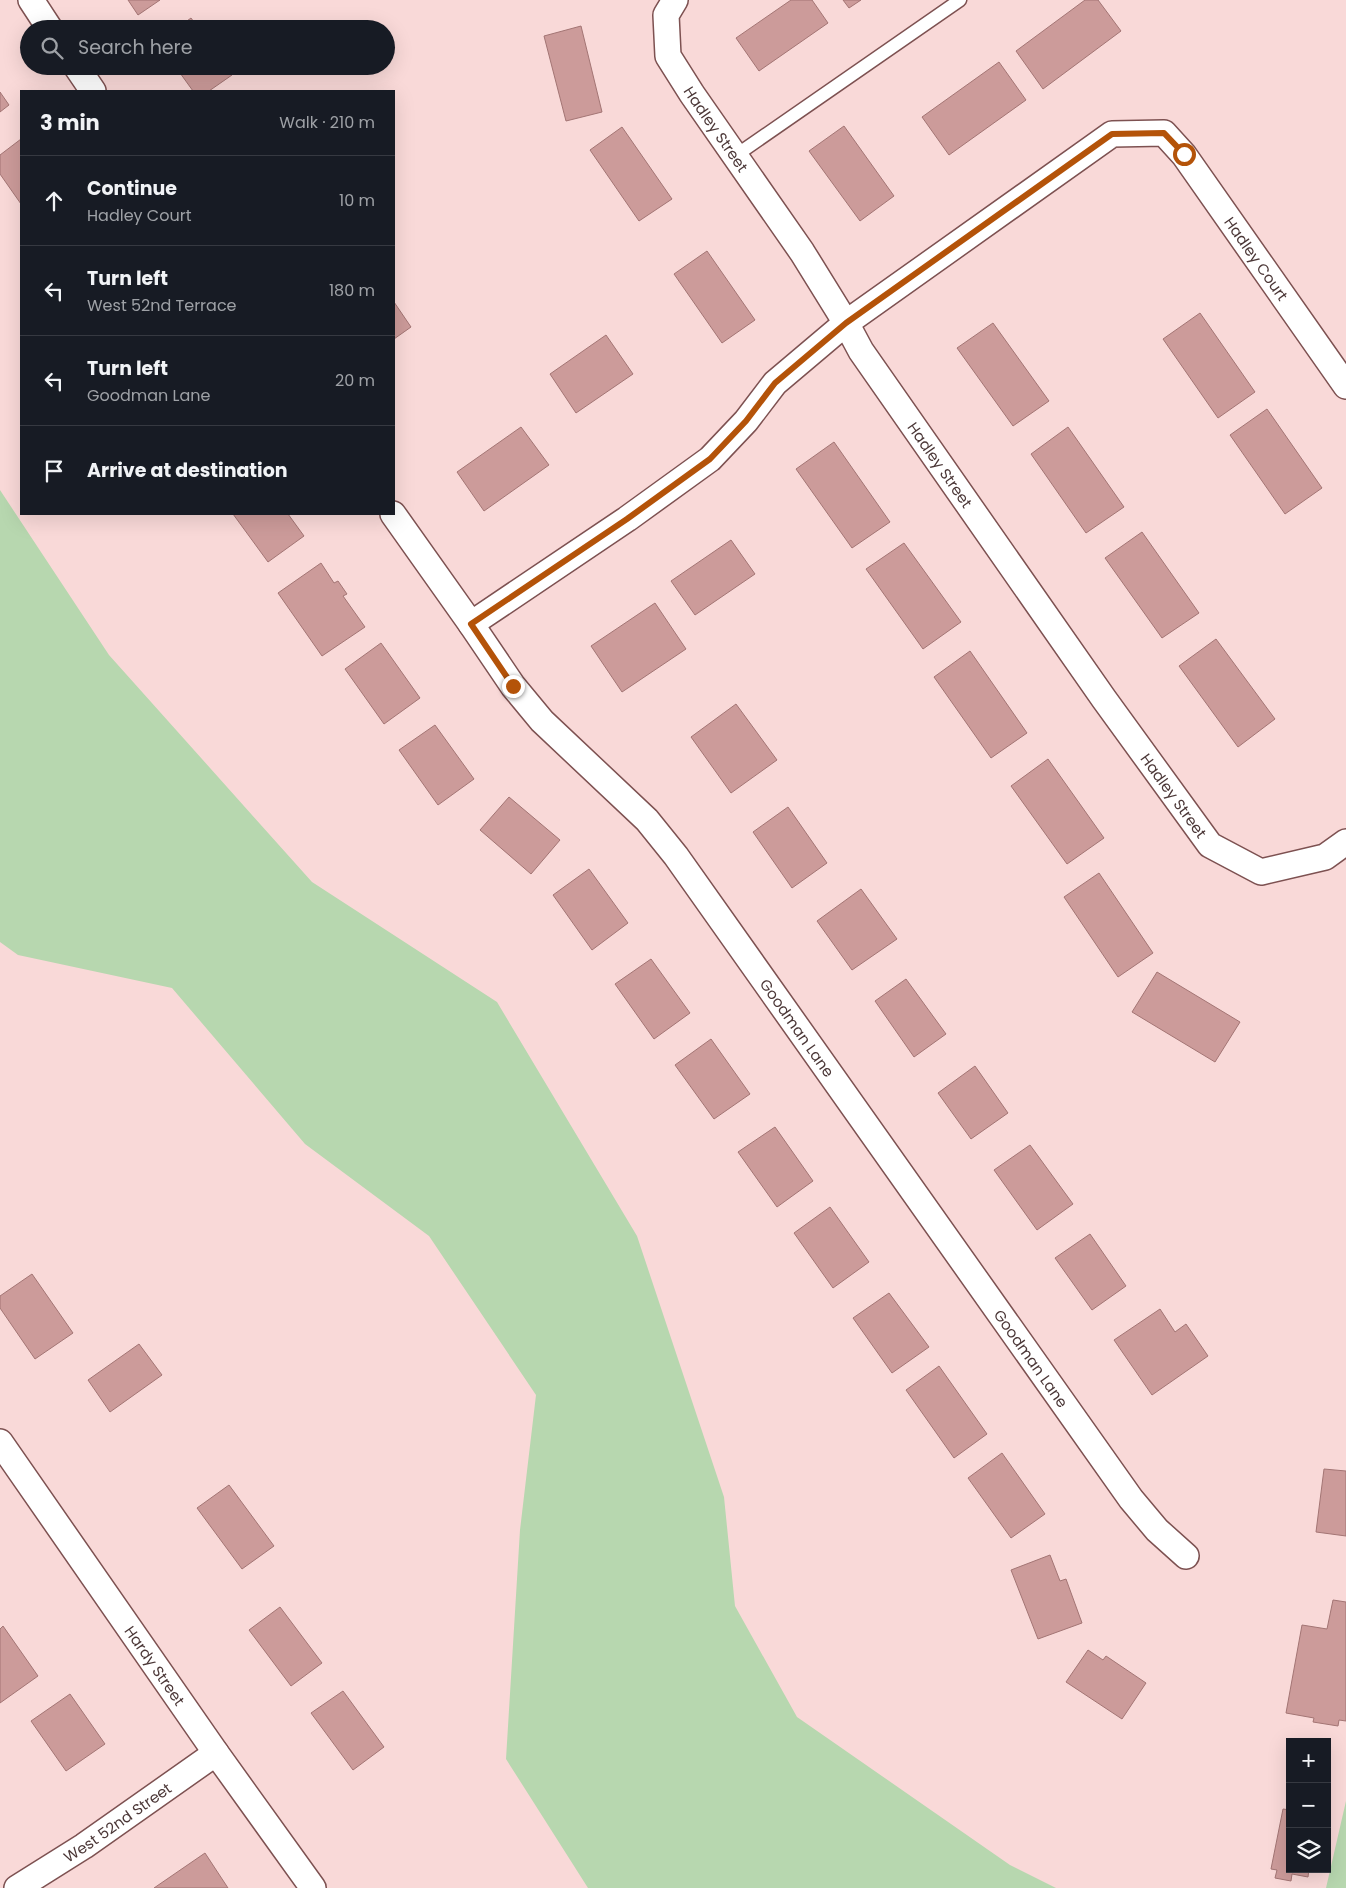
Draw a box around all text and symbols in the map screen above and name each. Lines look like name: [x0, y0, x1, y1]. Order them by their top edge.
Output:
search box: [20, 20, 395, 75]
icon: search: [38, 34, 66, 62]
text: Search here: [78, 34, 192, 61]
street label: Hadley Street: [679, 82, 754, 176]
text: 3 min: [40, 108, 100, 137]
text: Walk · 210 m: [279, 111, 375, 134]
route start: [1173, 143, 1196, 166]
text: Continue: [87, 175, 177, 202]
icon: ahead: [40, 187, 68, 215]
text: 10 m: [339, 189, 375, 212]
text: Hadley Court: [87, 204, 191, 227]
street label: Hadley Court: [1220, 212, 1293, 305]
text: Turn left: [87, 265, 168, 292]
icon: left: [40, 277, 68, 305]
text: 180 m: [329, 279, 375, 302]
text: West 52nd Terrace: [87, 294, 237, 317]
text: Turn left: [87, 355, 168, 382]
icon: left: [40, 367, 68, 395]
text: 20 m: [335, 369, 375, 392]
text: Goodman Lane: [87, 384, 210, 407]
street label: Hadley Street: [903, 418, 978, 512]
icon: arrive: [40, 457, 68, 485]
text: Arrive at destination: [87, 457, 288, 484]
route end: [502, 675, 525, 698]
street label: Hadley Street: [1136, 749, 1212, 842]
street label: Goodman Lane: [755, 974, 839, 1081]
street label: Goodman Lane: [989, 1305, 1073, 1412]
street label: Hardy Street: [120, 1621, 190, 1709]
map controls: [1286, 1738, 1331, 1873]
button: +: [1286, 1738, 1331, 1783]
street label: West 52nd Street: [59, 1777, 175, 1867]
button: −: [1286, 1783, 1331, 1828]
button: layers: [1286, 1828, 1331, 1873]

